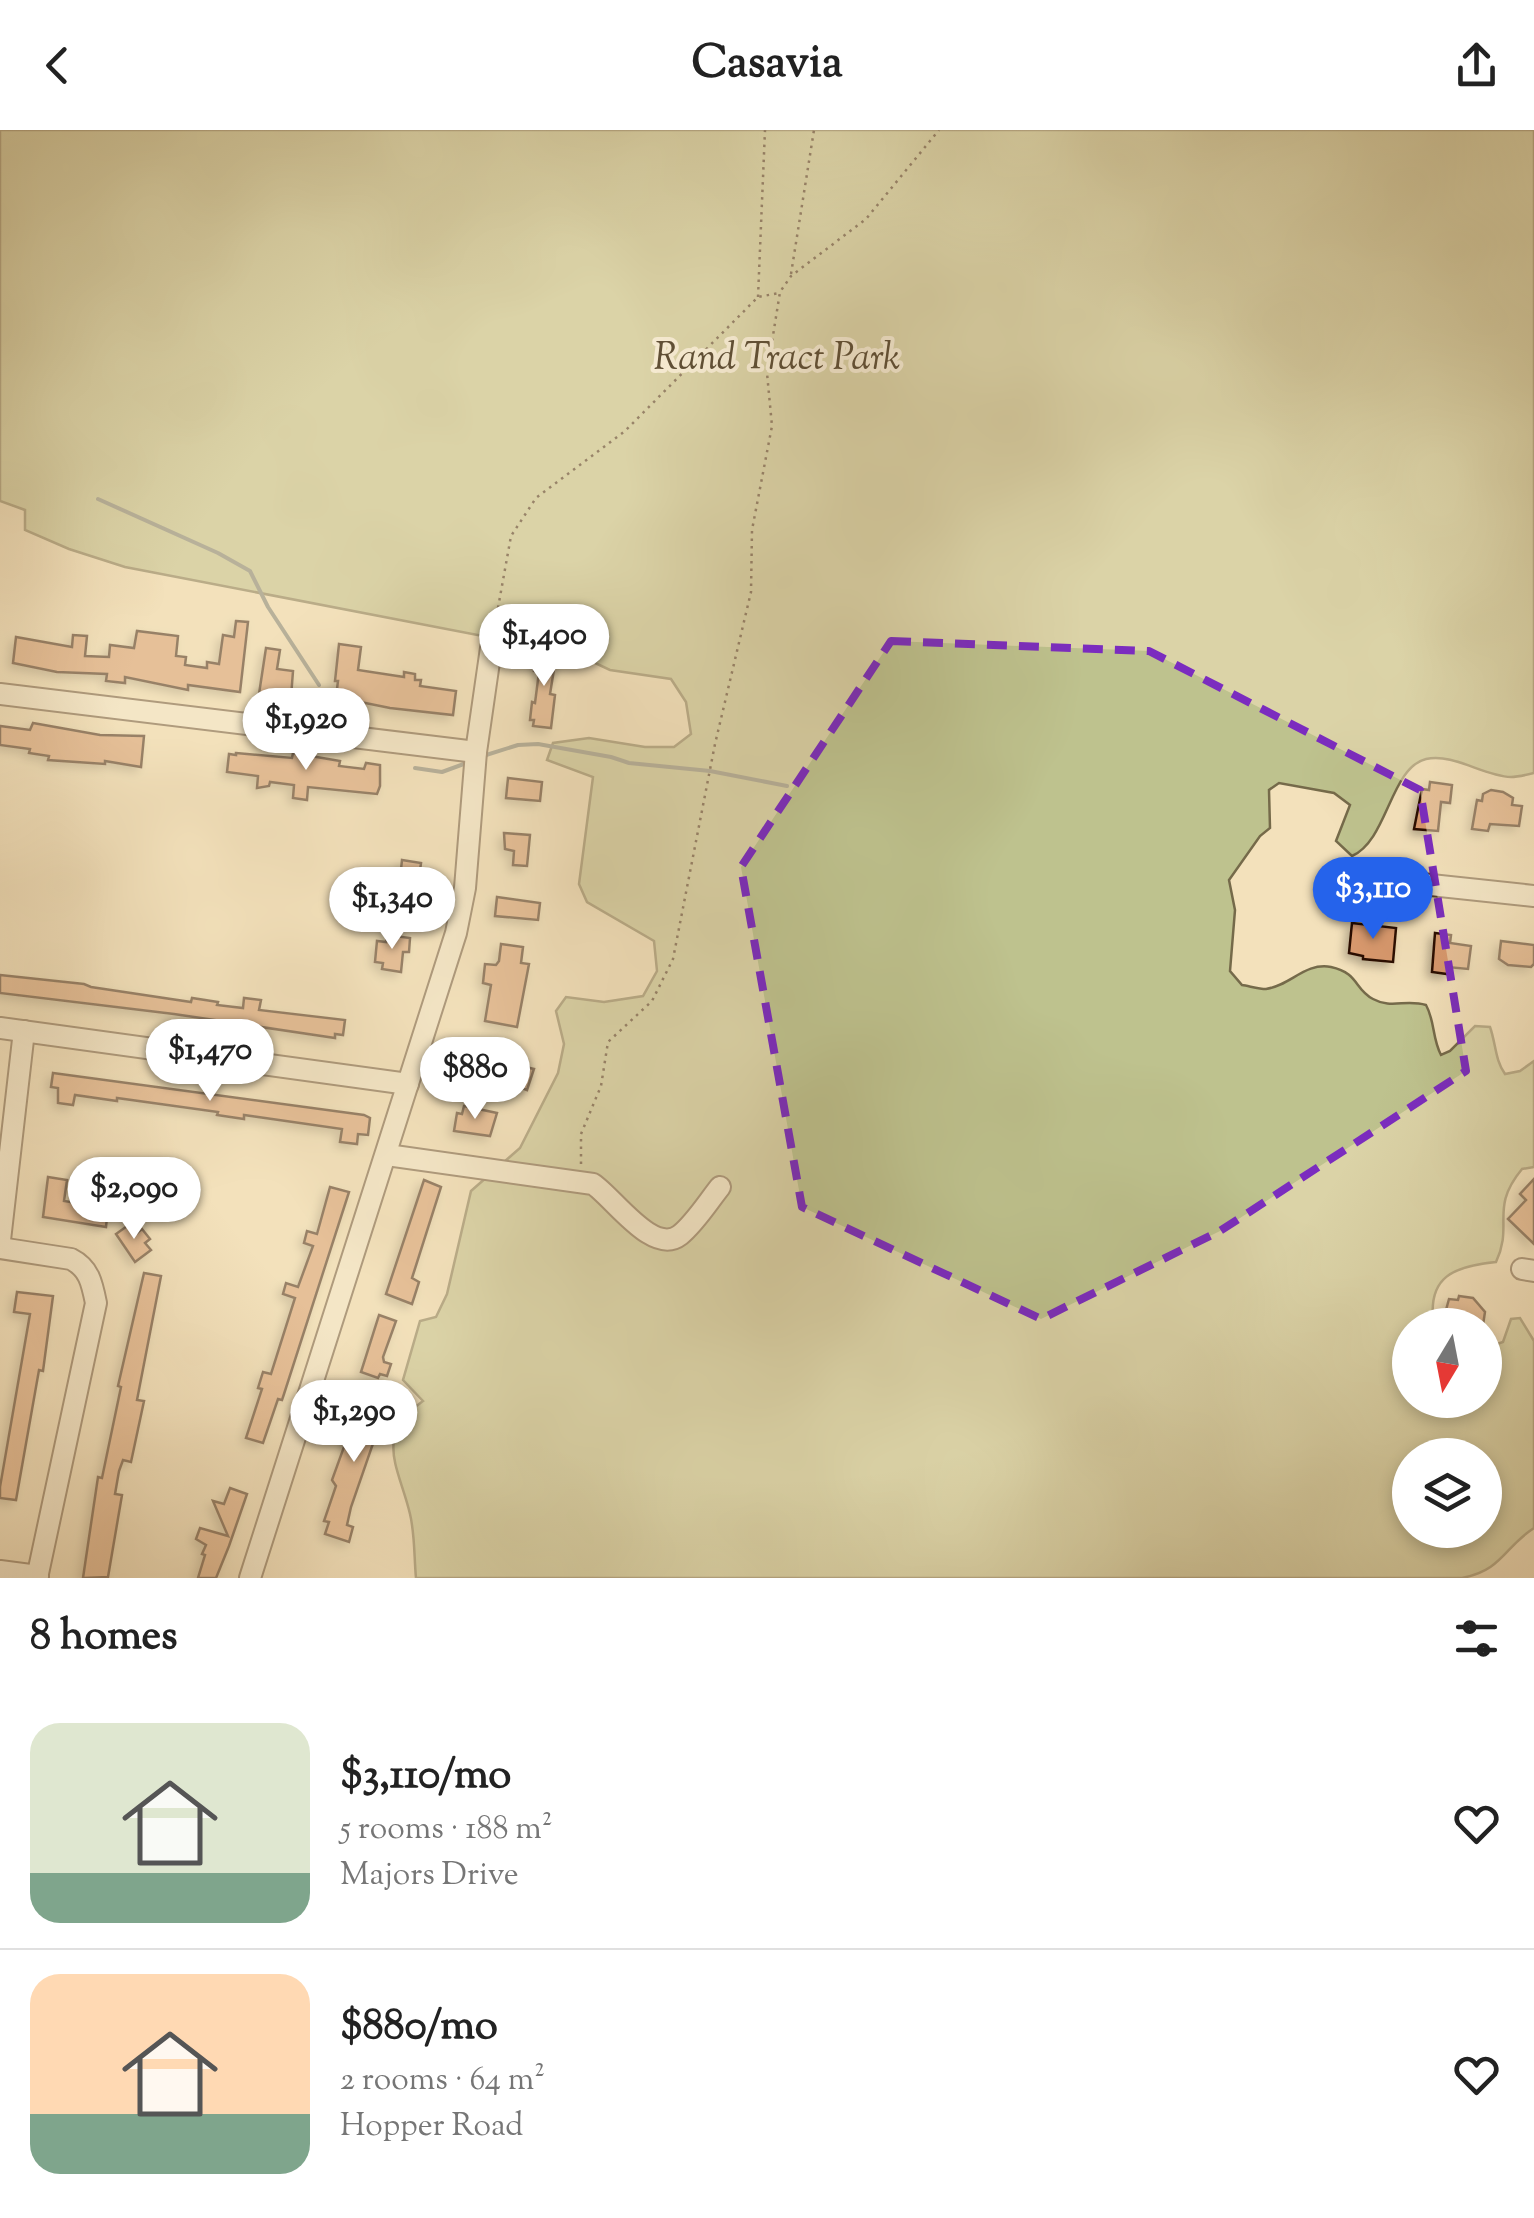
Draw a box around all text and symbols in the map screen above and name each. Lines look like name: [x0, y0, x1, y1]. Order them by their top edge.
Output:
text: Casavia: [691, 33, 843, 98]
icon: back: [30, 38, 85, 93]
icon: share: [1449, 38, 1504, 93]
park label: Rand Tract Park: [654, 333, 900, 387]
pin: $1,400: [463, 604, 625, 689]
text: $1,400: [501, 613, 587, 659]
pin: $1,920: [225, 688, 387, 773]
text: $1,920: [265, 697, 347, 743]
pin: $3,110: [1292, 857, 1454, 942]
text: $3,110: [1335, 866, 1411, 912]
pin: $1,340: [311, 867, 473, 952]
text: $1,340: [351, 876, 433, 922]
pin: $1,470: [129, 1019, 291, 1104]
text: $1,470: [168, 1028, 252, 1074]
pin: $880: [416, 1037, 534, 1122]
text: $880: [442, 1046, 508, 1092]
pin: $2,090: [53, 1157, 215, 1242]
text: $2,090: [90, 1166, 178, 1212]
north arrow: [1392, 1308, 1502, 1418]
map controls: [1392, 1308, 1502, 1548]
pin: $1,290: [273, 1380, 435, 1465]
text: $1,290: [312, 1389, 396, 1435]
button: layers: [1392, 1438, 1502, 1548]
text: 8 homes: [30, 1608, 178, 1668]
icon: filters: [1449, 1611, 1504, 1666]
text: $3,110/mo: [340, 1747, 511, 1807]
icon: home: [110, 1763, 230, 1883]
icon: heart: [1449, 1796, 1504, 1851]
text: 5 rooms · 188 m²: [340, 1807, 552, 1853]
text: Majors Drive: [340, 1853, 519, 1899]
text: $880/mo: [340, 1998, 498, 2058]
icon: home: [110, 2014, 230, 2134]
icon: heart: [1449, 2047, 1504, 2102]
text: 2 rooms · 64 m²: [340, 2058, 545, 2104]
text: Hopper Road: [340, 2104, 523, 2150]

